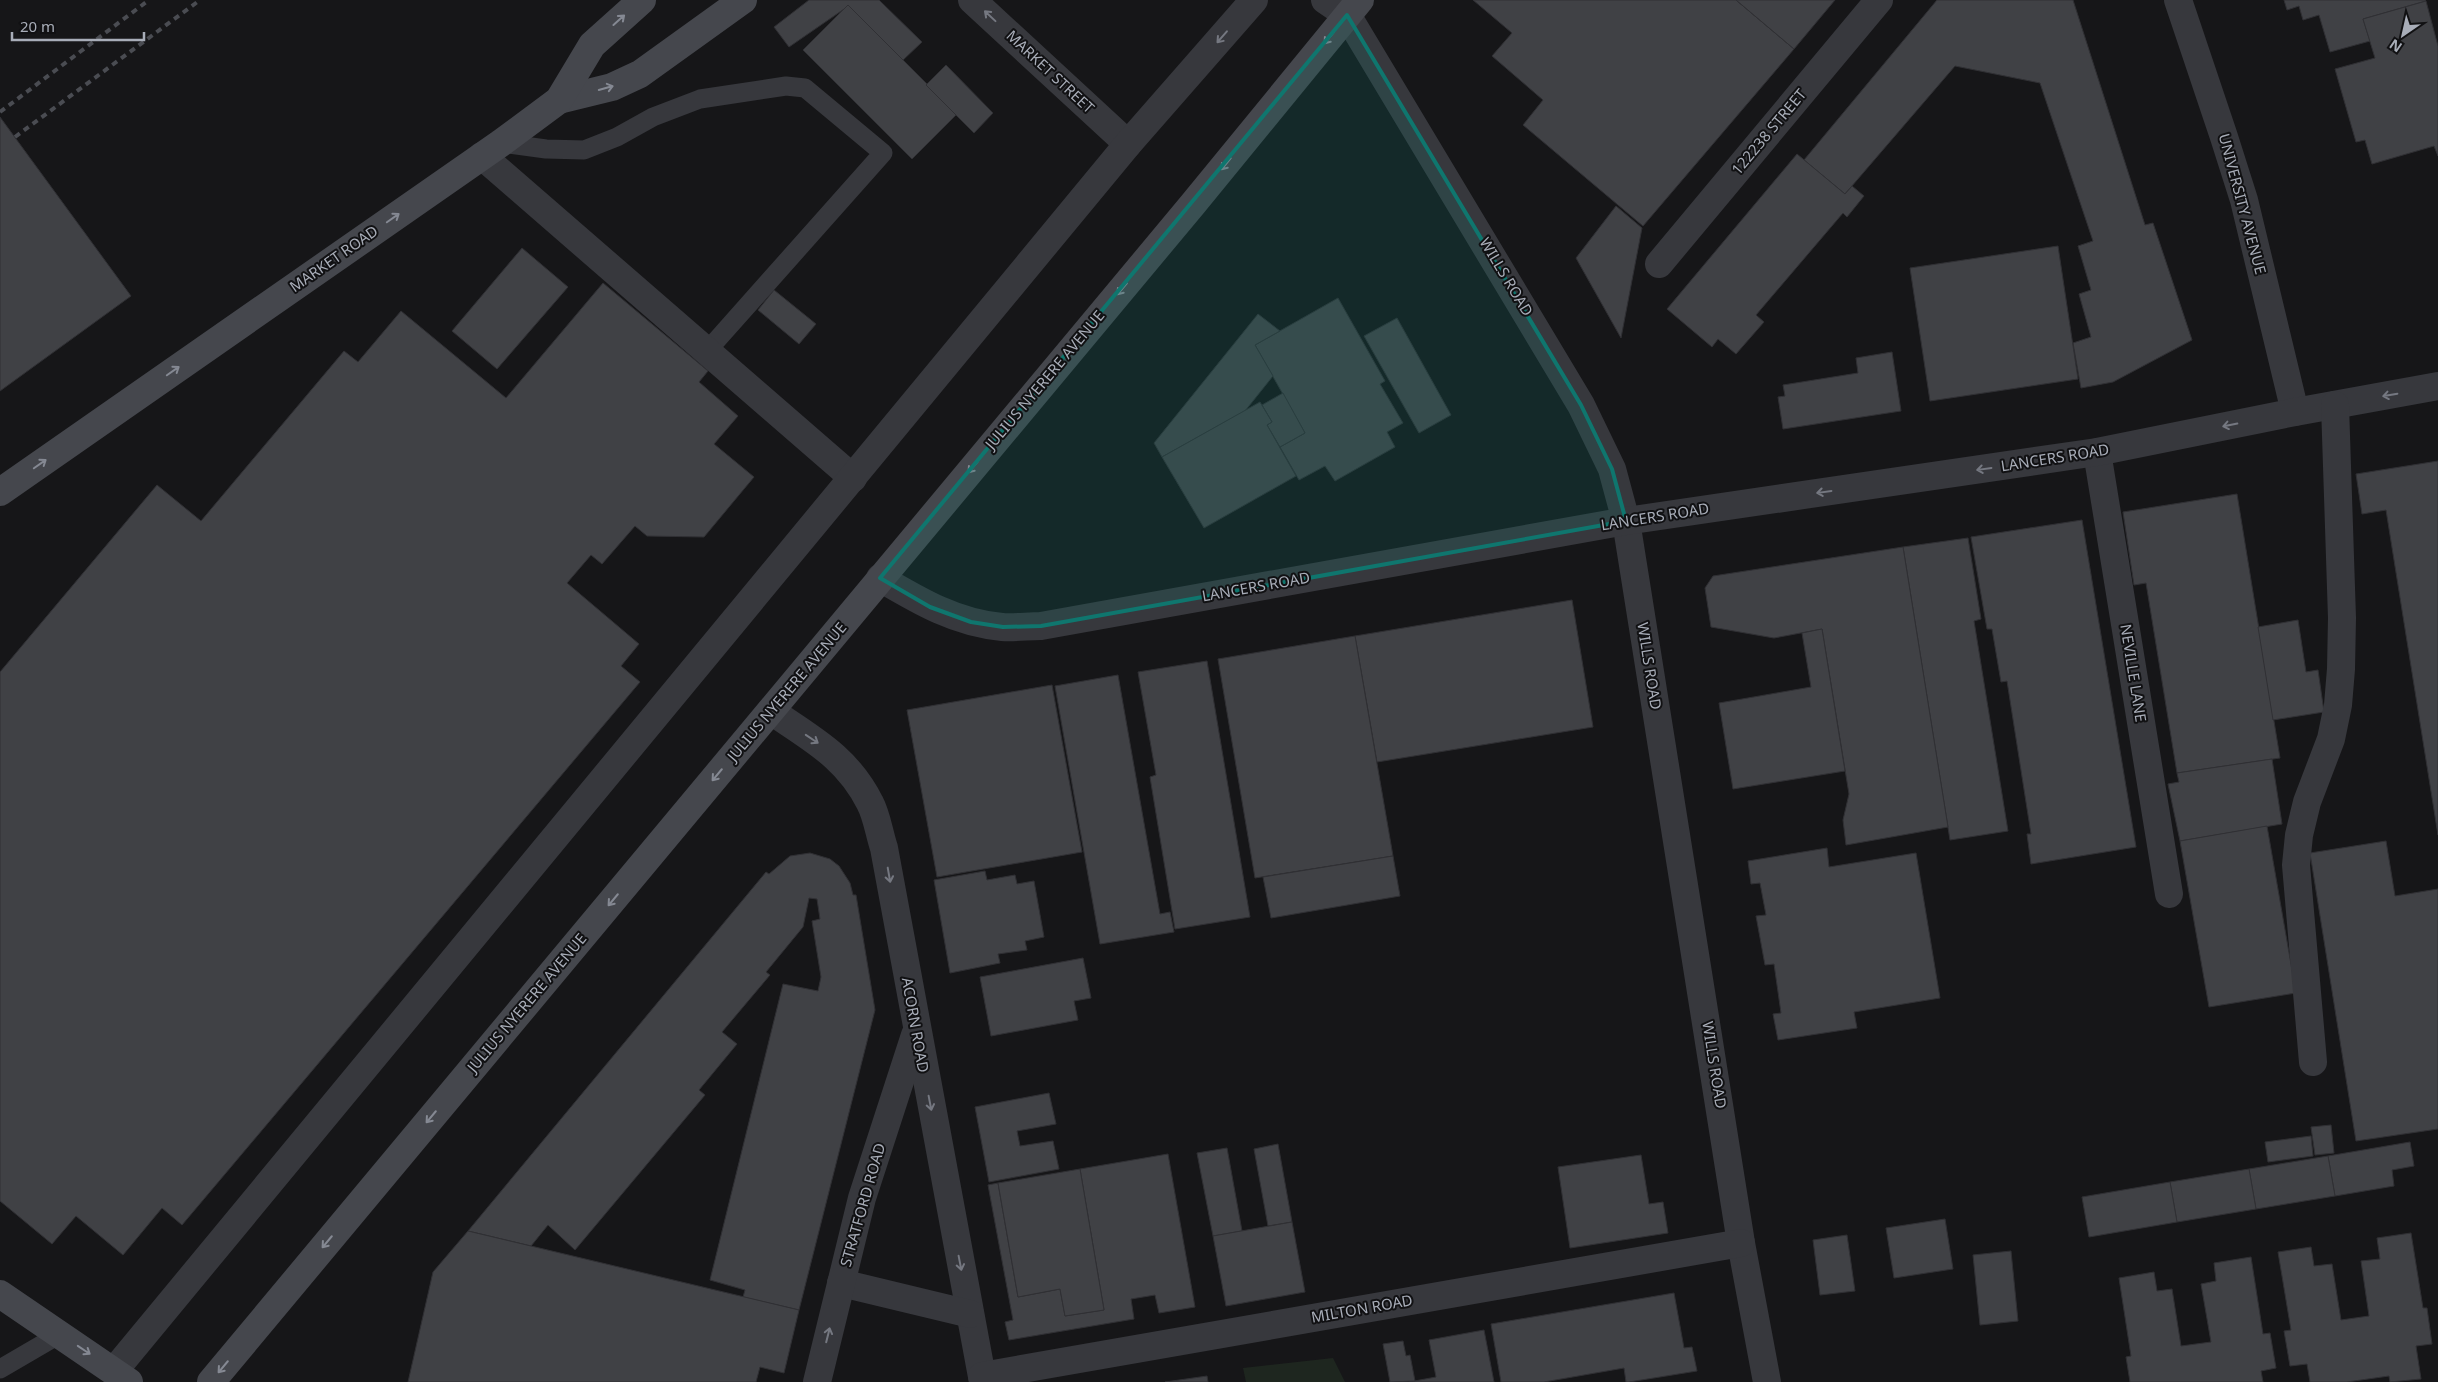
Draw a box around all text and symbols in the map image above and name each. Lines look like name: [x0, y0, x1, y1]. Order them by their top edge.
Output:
scale bar: [12, 10, 145, 42]
one-way arrow: [983, 10, 996, 22]
north arrow: [2378, 10, 2428, 60]
one-way arrow: [613, 14, 626, 26]
text: 20 m: [20, 16, 55, 36]
street label: MARKET STREET: [1002, 25, 1099, 118]
one-way arrow: [1216, 30, 1228, 43]
one-way arrow: [1323, 31, 1334, 44]
text: N: [2385, 35, 2405, 57]
one-way arrow: [598, 82, 614, 92]
street label: 122238 STREET: [1726, 84, 1810, 179]
street label: UNIVERSITY AVENUE: [2215, 131, 2271, 276]
one-way arrow: [1220, 157, 1232, 170]
one-way arrow: [386, 213, 400, 223]
street label: MARKET ROAD: [285, 220, 382, 296]
street label: WILLS ROAD: [1476, 234, 1538, 319]
one-way arrow: [1117, 282, 1128, 295]
street label: JULIUS NYERERE AVENUE: [979, 306, 1108, 455]
one-way arrow: [166, 366, 180, 376]
one-way arrow: [2382, 390, 2398, 400]
one-way arrow: [2223, 421, 2239, 430]
street label: LANCERS ROAD: [1999, 439, 2110, 475]
one-way arrow: [33, 459, 47, 469]
one-way arrow: [967, 460, 978, 473]
one-way arrow: [1977, 464, 1993, 474]
one-way arrow: [1816, 487, 1832, 497]
street label: LANCERS ROAD: [1599, 498, 1710, 534]
street label: LANCERS ROAD: [1200, 567, 1311, 605]
street label: JULIUS NYERERE AVENUE: [721, 618, 850, 767]
street label: WILLS ROAD: [1633, 621, 1667, 711]
street label: NEVILLE LANE: [2116, 622, 2152, 723]
one-way arrow: [804, 734, 818, 744]
one-way arrow: [712, 769, 723, 782]
one-way arrow: [884, 866, 894, 882]
one-way arrow: [608, 893, 619, 906]
street label: JULIUS NYERERE AVENUE: [461, 929, 590, 1078]
street label: ACORN ROAD: [898, 976, 934, 1074]
street label: WILLS ROAD: [1698, 1020, 1732, 1110]
one-way arrow: [926, 1095, 935, 1111]
one-way arrow: [426, 1110, 437, 1123]
street label: STRATFORD ROAD: [835, 1141, 889, 1269]
one-way arrow: [322, 1235, 333, 1248]
one-way arrow: [956, 1255, 966, 1271]
street label: MILTON ROAD: [1310, 1289, 1414, 1327]
one-way arrow: [824, 1327, 834, 1343]
one-way arrow: [77, 1345, 91, 1355]
one-way arrow: [218, 1360, 229, 1373]

